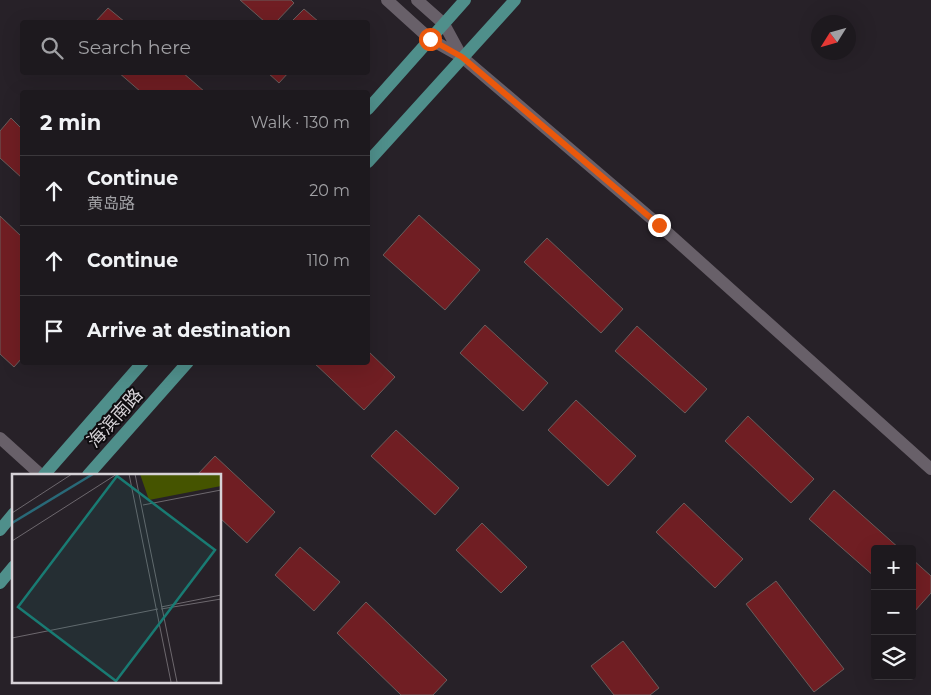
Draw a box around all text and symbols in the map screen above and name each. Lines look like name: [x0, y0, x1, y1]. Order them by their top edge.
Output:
north arrow: [811, 15, 856, 60]
search box: [20, 20, 370, 75]
route start: [419, 28, 442, 51]
icon: search: [38, 34, 66, 62]
text: Search here: [78, 36, 191, 59]
text: 2 min: [40, 110, 101, 135]
text: Walk · 130 m: [251, 113, 350, 132]
text: Continue: [87, 167, 178, 190]
icon: ahead: [40, 177, 68, 205]
text: 20 m: [309, 181, 350, 200]
text: 黄岛路: [87, 194, 135, 213]
route end: [648, 214, 671, 237]
icon: ahead: [40, 247, 68, 275]
text: Continue: [87, 249, 178, 272]
text: 110 m: [307, 251, 350, 270]
icon: arrive: [40, 317, 68, 345]
text: Arrive at destination: [87, 319, 291, 342]
street label: 海滨南路: [83, 384, 147, 452]
inset map: [12, 474, 221, 682]
map controls: [871, 545, 916, 680]
button: +: [871, 545, 916, 590]
button: −: [871, 590, 916, 635]
button: layers: [871, 635, 916, 680]

